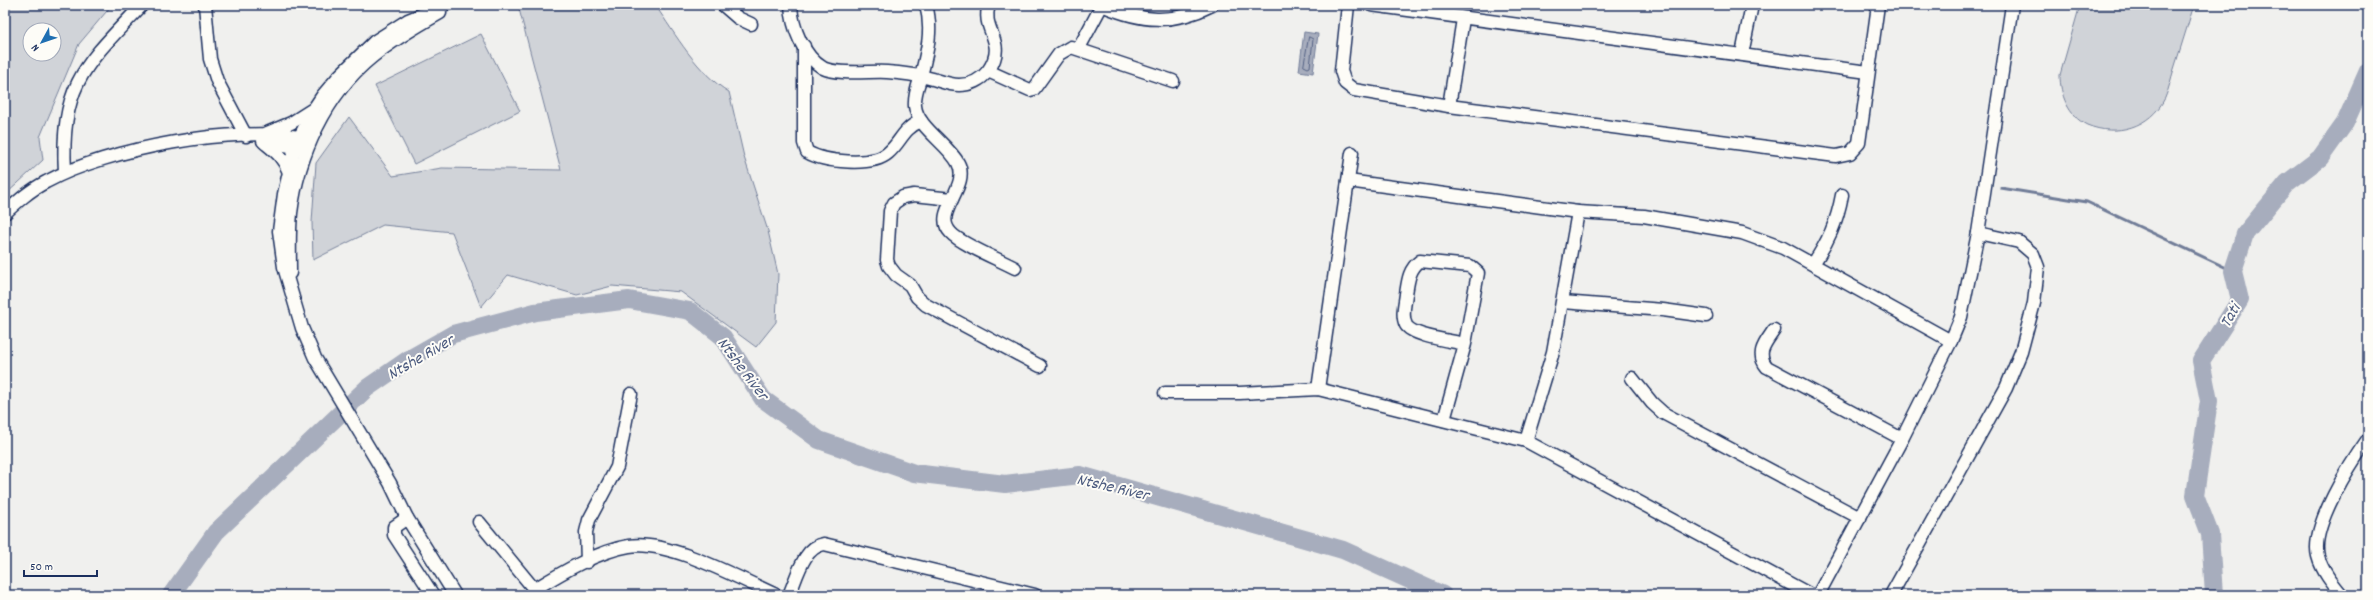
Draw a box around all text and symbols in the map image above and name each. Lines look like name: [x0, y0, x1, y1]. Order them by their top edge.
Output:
north arrow: [22, 22, 62, 62]
text: N: [28, 39, 44, 54]
water label: Tati: [2215, 298, 2249, 333]
water label: Ntshe River: [384, 329, 461, 387]
water label: Ntshe River: [710, 333, 774, 408]
water label: Ntshe River: [1074, 469, 1152, 509]
scale bar: [24, 552, 97, 578]
text: 50 m: [30, 559, 53, 576]

